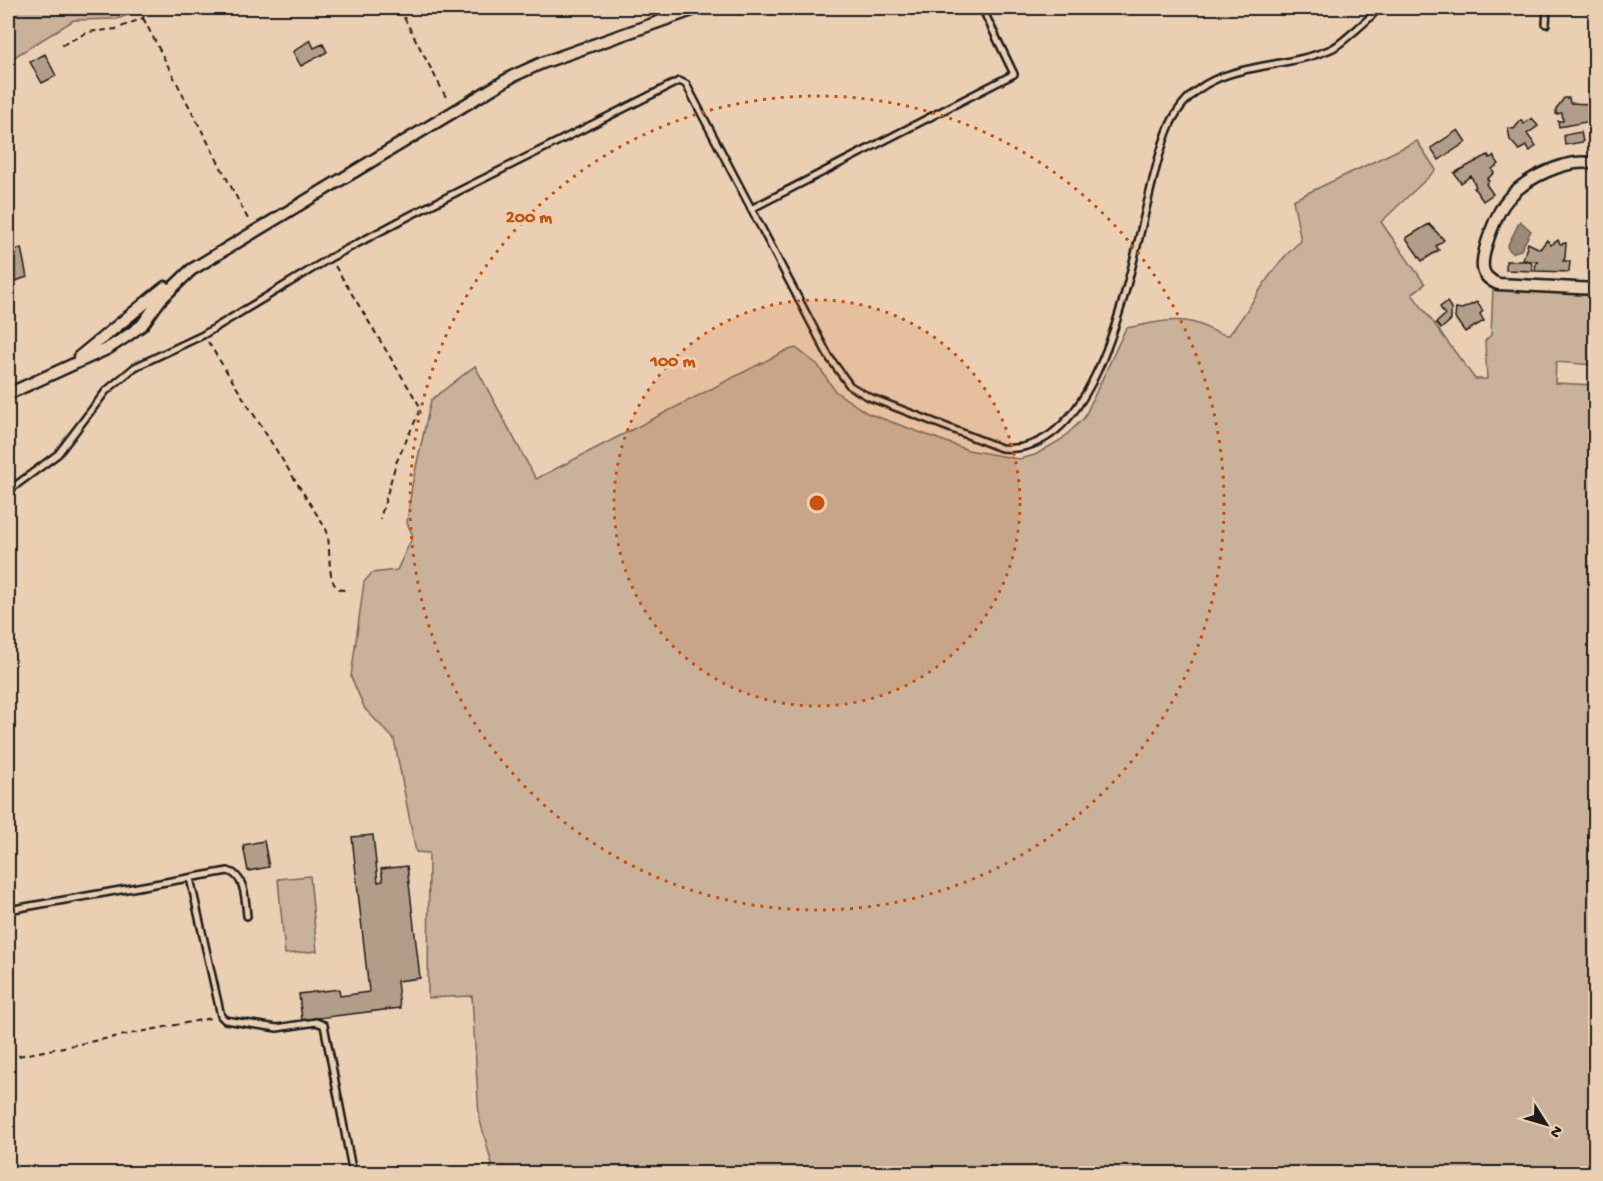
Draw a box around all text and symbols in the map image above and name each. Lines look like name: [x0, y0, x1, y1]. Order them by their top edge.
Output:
text: 200 m: [506, 208, 552, 229]
text: 100 m: [650, 352, 696, 373]
centre of rings: [807, 493, 827, 513]
north arrow: [1516, 1094, 1576, 1154]
text: N: [1544, 1121, 1566, 1141]

